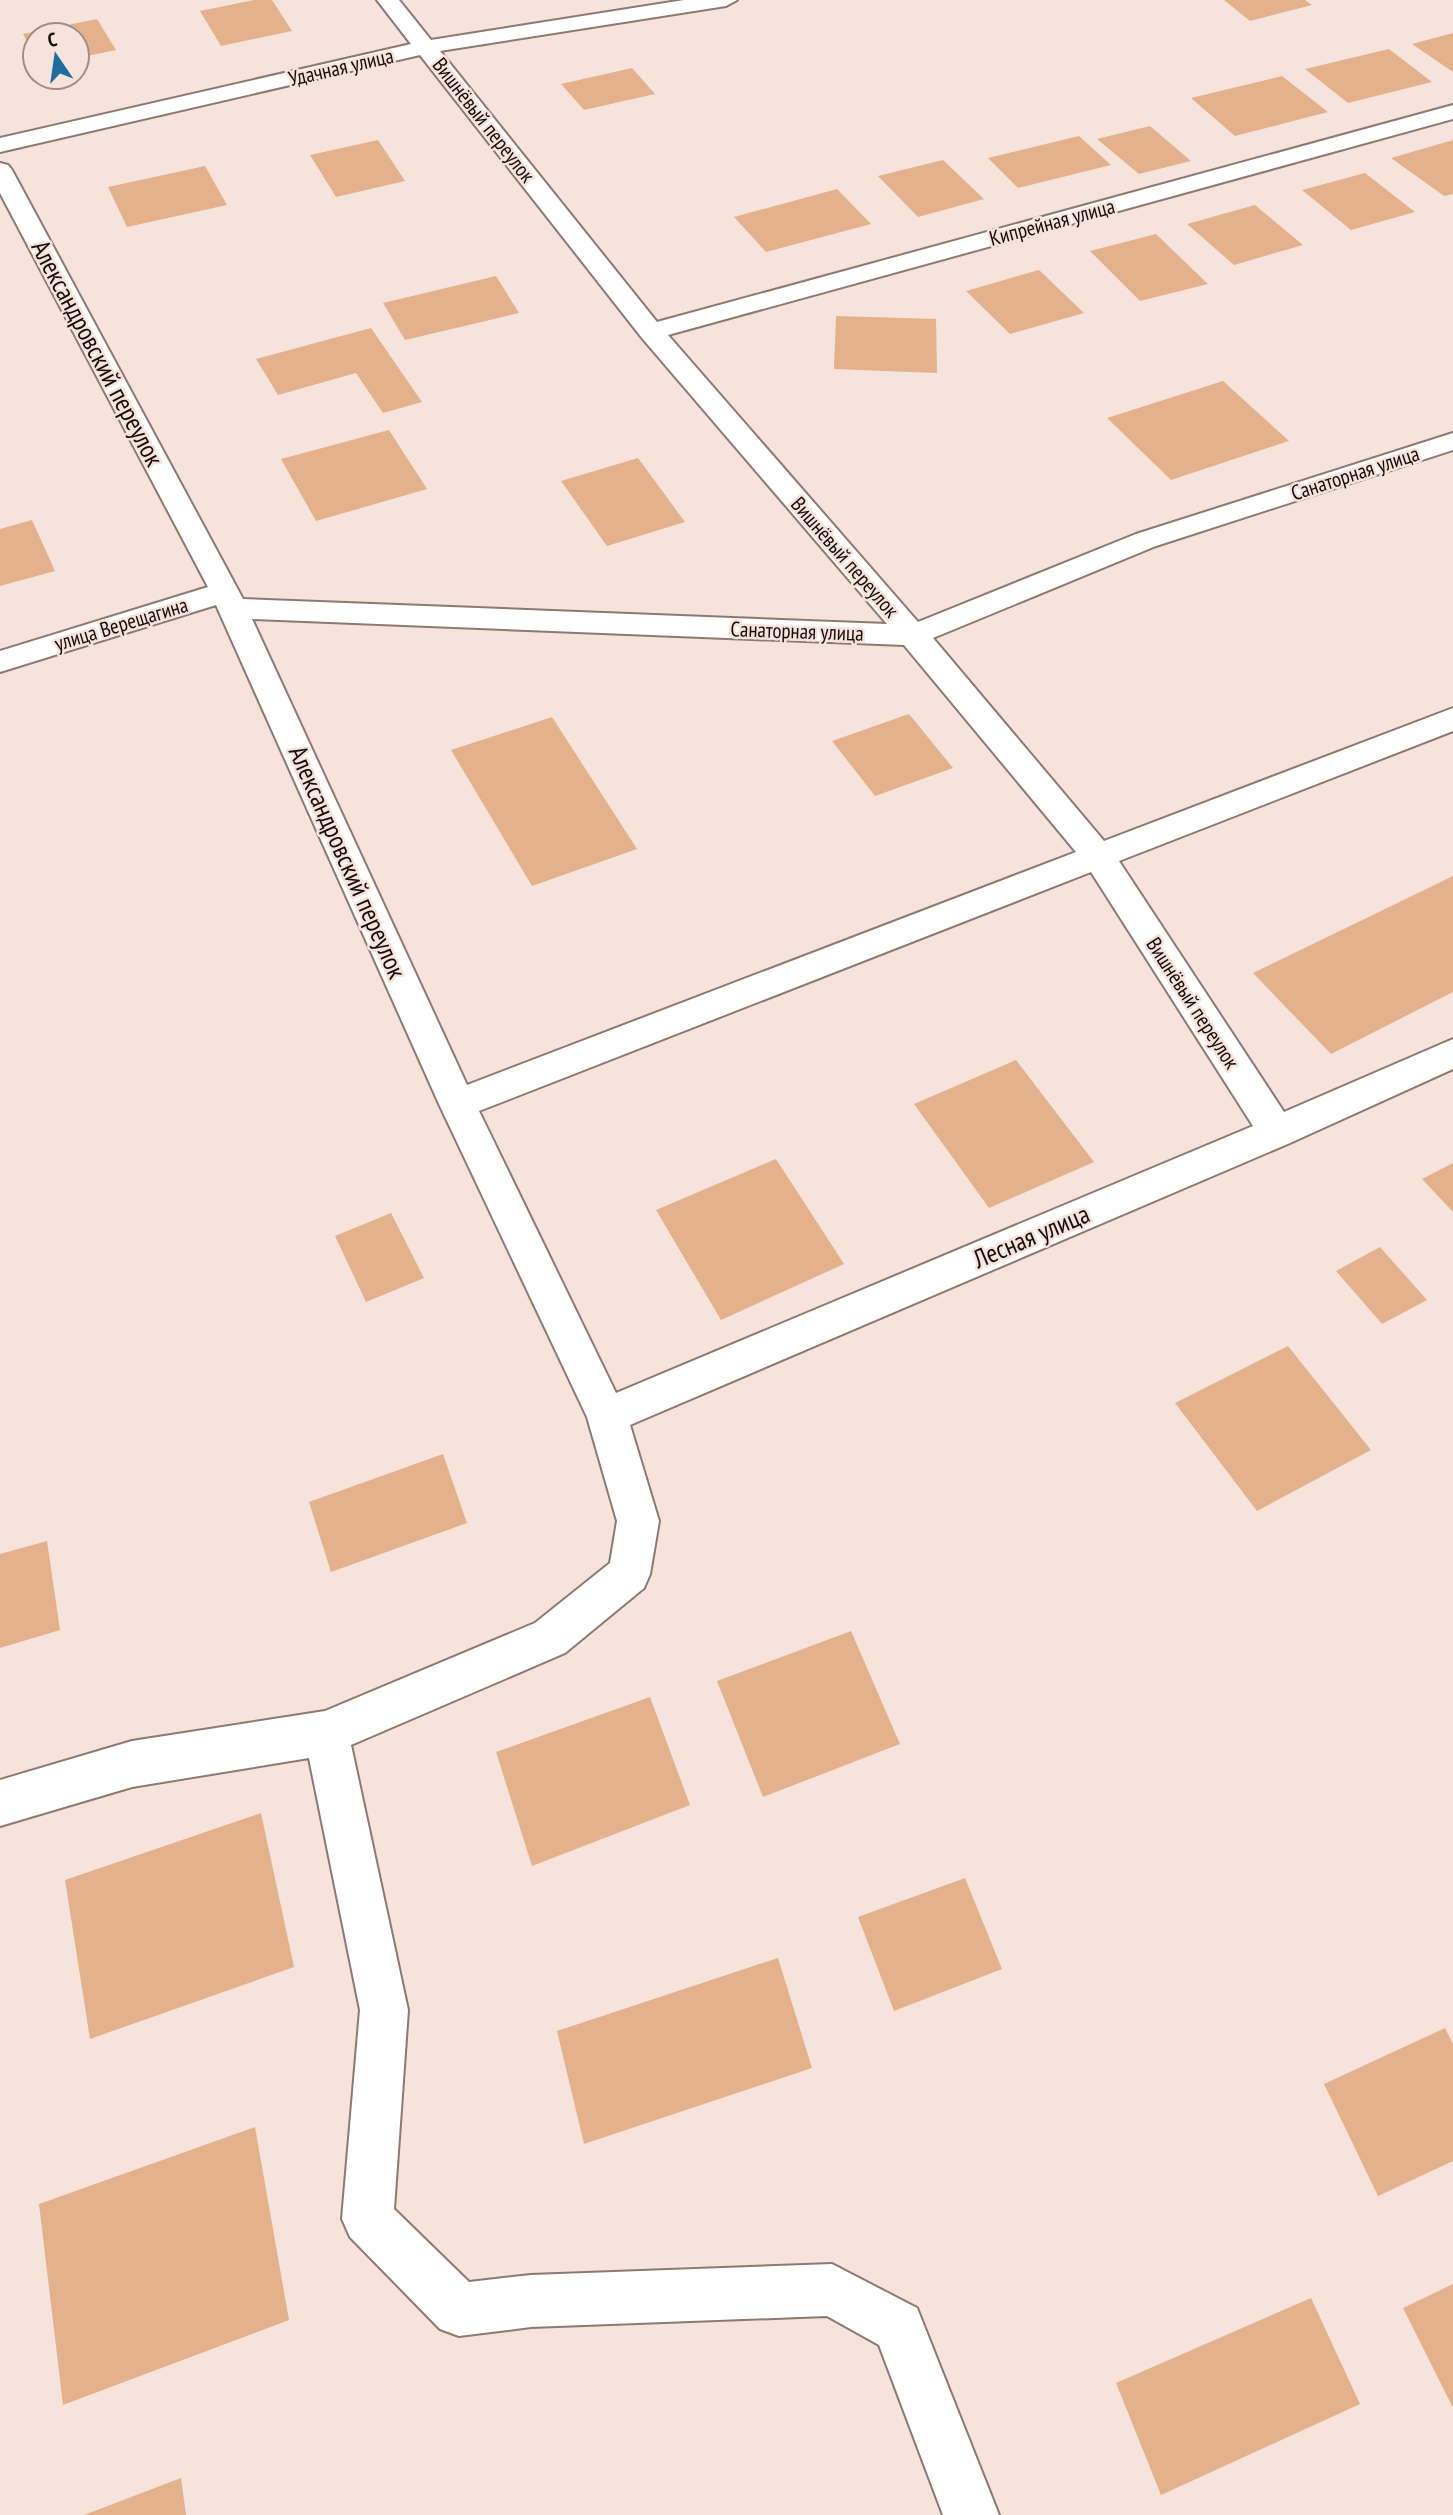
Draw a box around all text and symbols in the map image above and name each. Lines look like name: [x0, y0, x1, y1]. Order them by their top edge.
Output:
north arrow: [21, 21, 91, 91]
text: С: [45, 27, 59, 52]
street label: Удачная улица: [286, 42, 396, 92]
street label: Вишнёвый переулок: [427, 52, 541, 188]
street label: Кипрейная улица: [986, 192, 1118, 252]
street label: Александровский переулок: [24, 234, 172, 472]
street label: Санаторная улица: [1287, 440, 1423, 506]
street label: Вишнёвый переулок: [785, 491, 905, 623]
street label: улица Верещагина: [51, 591, 191, 657]
street label: Санаторная улица: [730, 615, 864, 647]
street label: Александровский переулок: [282, 741, 414, 983]
street label: Вишнёвый переулок: [1140, 932, 1246, 1074]
street label: Лесная улица: [967, 1197, 1094, 1276]

